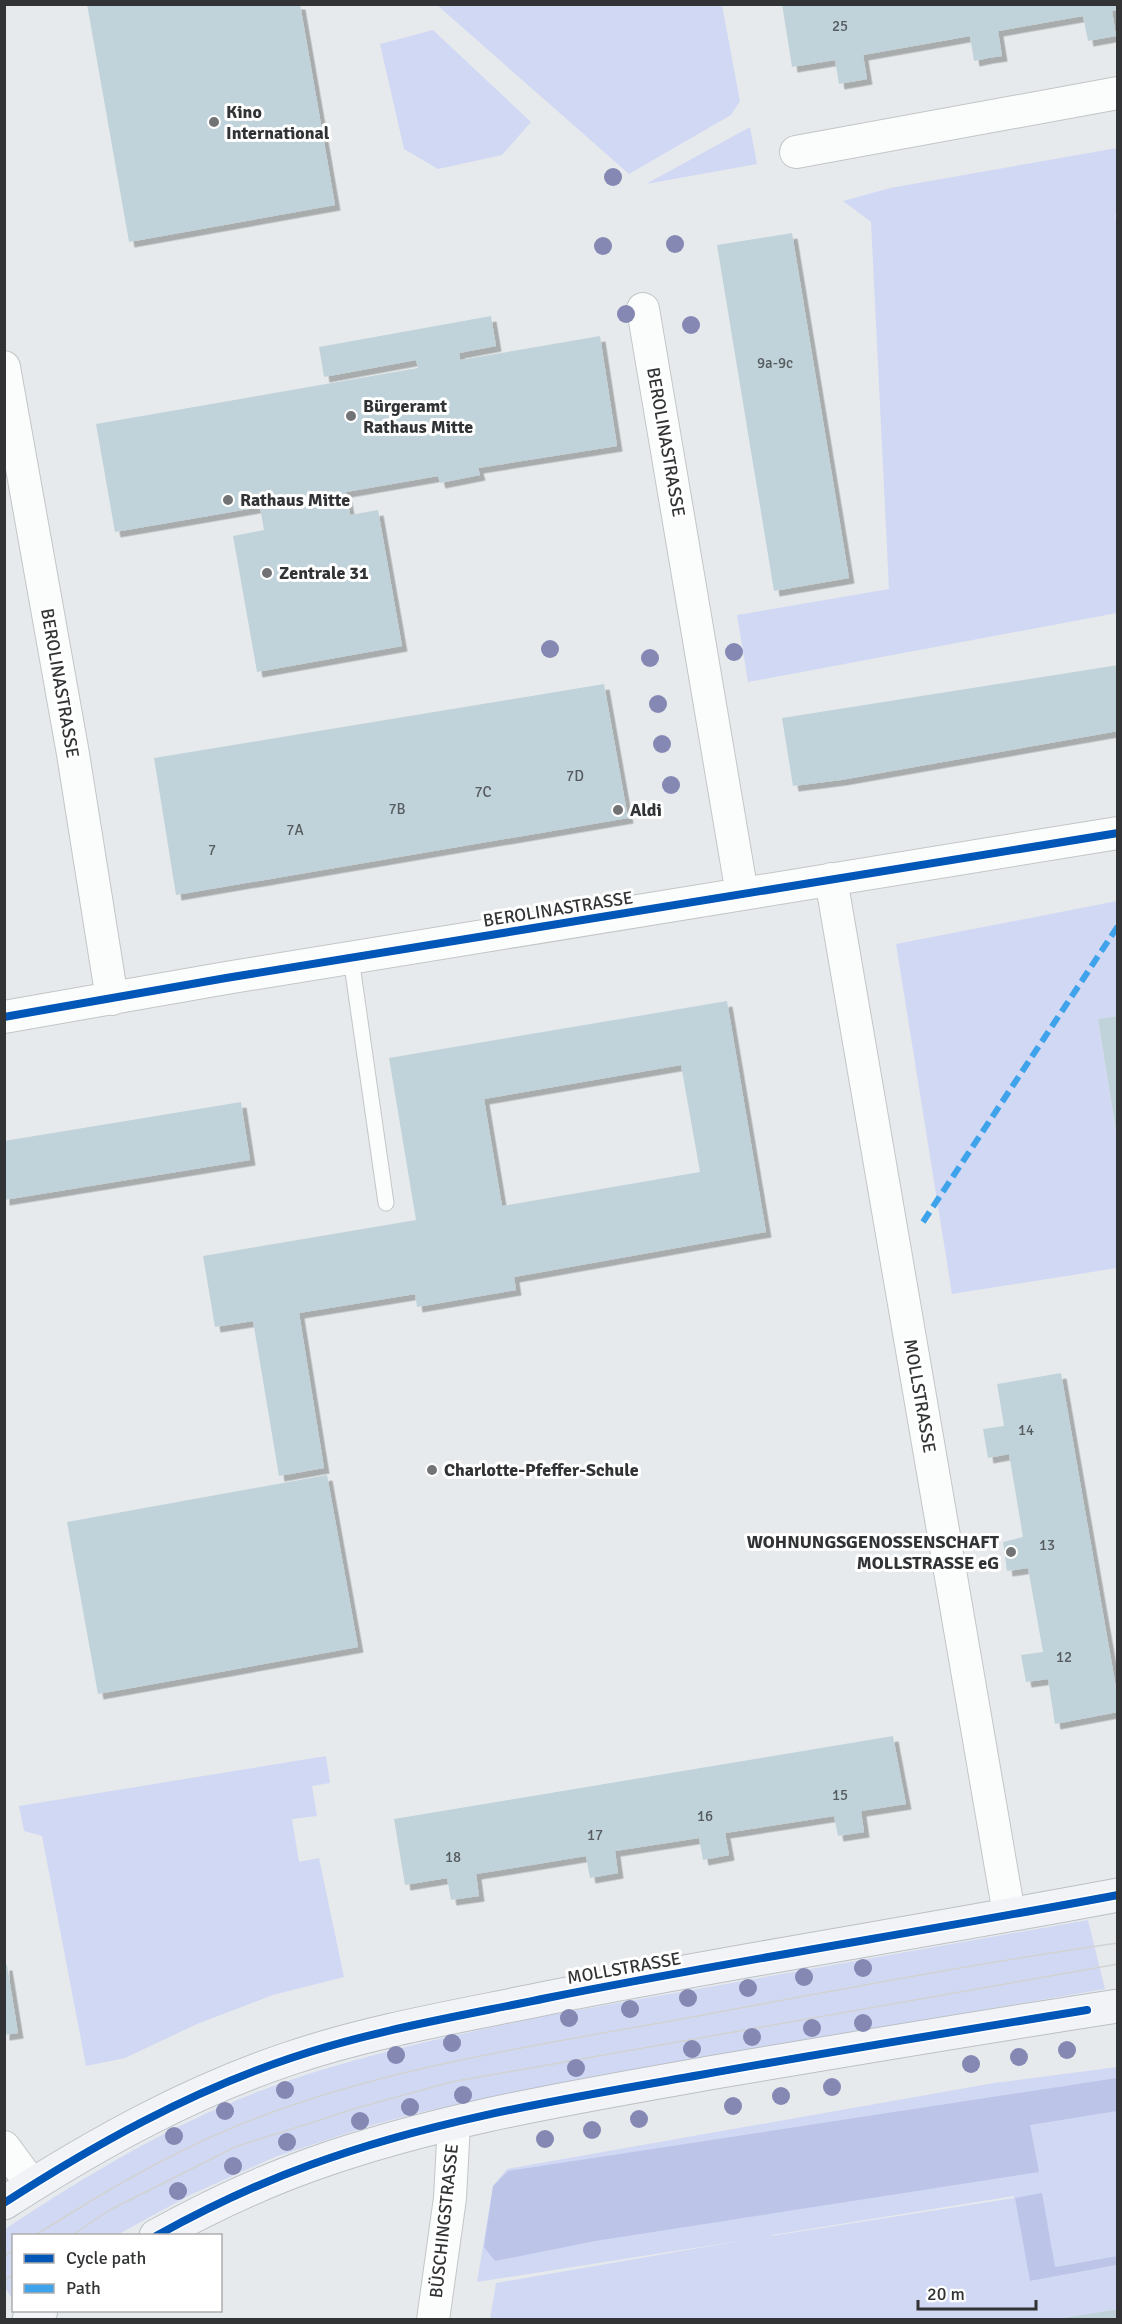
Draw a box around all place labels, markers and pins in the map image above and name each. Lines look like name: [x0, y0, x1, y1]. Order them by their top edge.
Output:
place label: Kino International: [226, 101, 330, 144]
marker: Kino International: [207, 115, 221, 129]
place label: Bürgeramt Rathaus Mitte: [363, 395, 473, 438]
marker: Bürgeramt Rathaus Mitte: [344, 409, 358, 423]
place label: Rathaus Mitte: [240, 489, 350, 511]
marker: Rathaus Mitte: [221, 493, 235, 507]
place label: Zentrale 31: [279, 562, 369, 584]
marker: Zentrale 31: [260, 566, 274, 580]
place label: Aldi: [630, 799, 662, 821]
marker: Aldi: [611, 803, 625, 817]
place label: Charlotte-Pfeffer-Schule: [444, 1459, 639, 1481]
marker: Charlotte-Pfeffer-Schule: [425, 1463, 439, 1477]
place label: WOHNUNGSGENOSSENSCHAFT MOLLSTRASSE eG: [747, 1531, 1000, 1574]
marker: WOHNUNGSGENOSSENSCHAFT MOLLSTRASSE eG: [1004, 1545, 1018, 1559]

